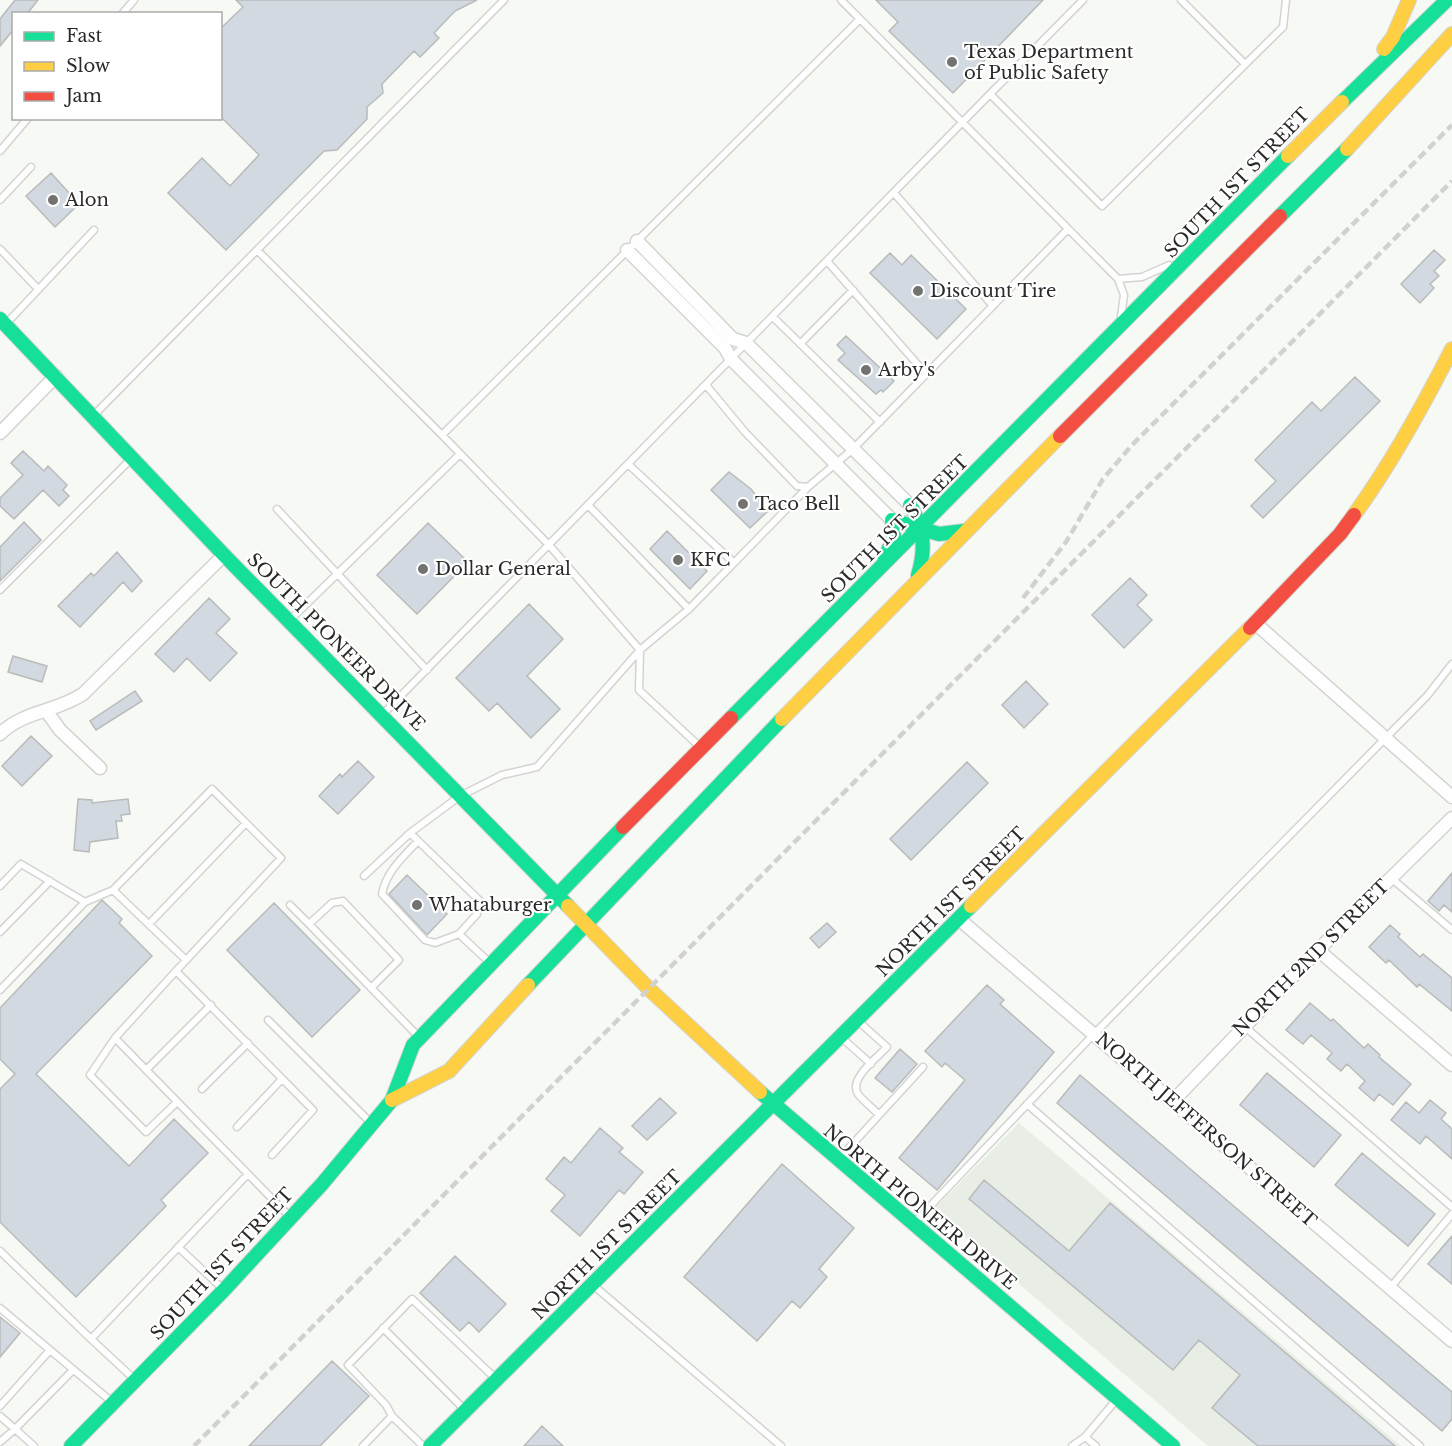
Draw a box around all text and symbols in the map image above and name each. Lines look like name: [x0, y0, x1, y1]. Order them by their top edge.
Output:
legend: [12, 12, 222, 120]
text: Fast: [66, 25, 103, 47]
place label: Texas Department of Public Safety: [964, 41, 1134, 84]
text: Slow: [66, 55, 111, 77]
marker: Texas Department of Public Safety: [945, 55, 959, 69]
text: Jam: [64, 85, 102, 107]
street label: SOUTH 1ST STREET: [1160, 103, 1315, 262]
place label: Alon: [64, 189, 109, 211]
marker: Alon: [46, 193, 60, 207]
place label: Discount Tire: [930, 280, 1056, 302]
marker: Discount Tire: [911, 284, 925, 298]
place label: Arby's: [877, 359, 935, 381]
marker: Arby's: [859, 363, 873, 377]
street label: SOUTH 1ST STREET: [817, 450, 974, 607]
place label: Taco Bell: [755, 493, 840, 515]
marker: Taco Bell: [736, 497, 750, 511]
street label: SOUTH PIONEER DRIVE: [243, 549, 429, 735]
place label: KFC: [690, 549, 731, 571]
marker: KFC: [671, 553, 685, 567]
place label: Dollar General: [435, 558, 571, 580]
marker: Dollar General: [416, 562, 430, 576]
street label: NORTH 1ST STREET: [872, 822, 1031, 981]
street label: NORTH 2ND STREET: [1228, 875, 1394, 1041]
place label: Whataburger: [428, 894, 552, 916]
marker: Whataburger: [410, 898, 424, 912]
street label: NORTH JEFFERSON STREET: [1091, 1028, 1321, 1232]
street label: NORTH PIONEER DRIVE: [819, 1120, 1021, 1294]
street label: NORTH 1ST STREET: [528, 1165, 687, 1324]
street label: SOUTH 1ST STREET: [146, 1183, 298, 1344]

